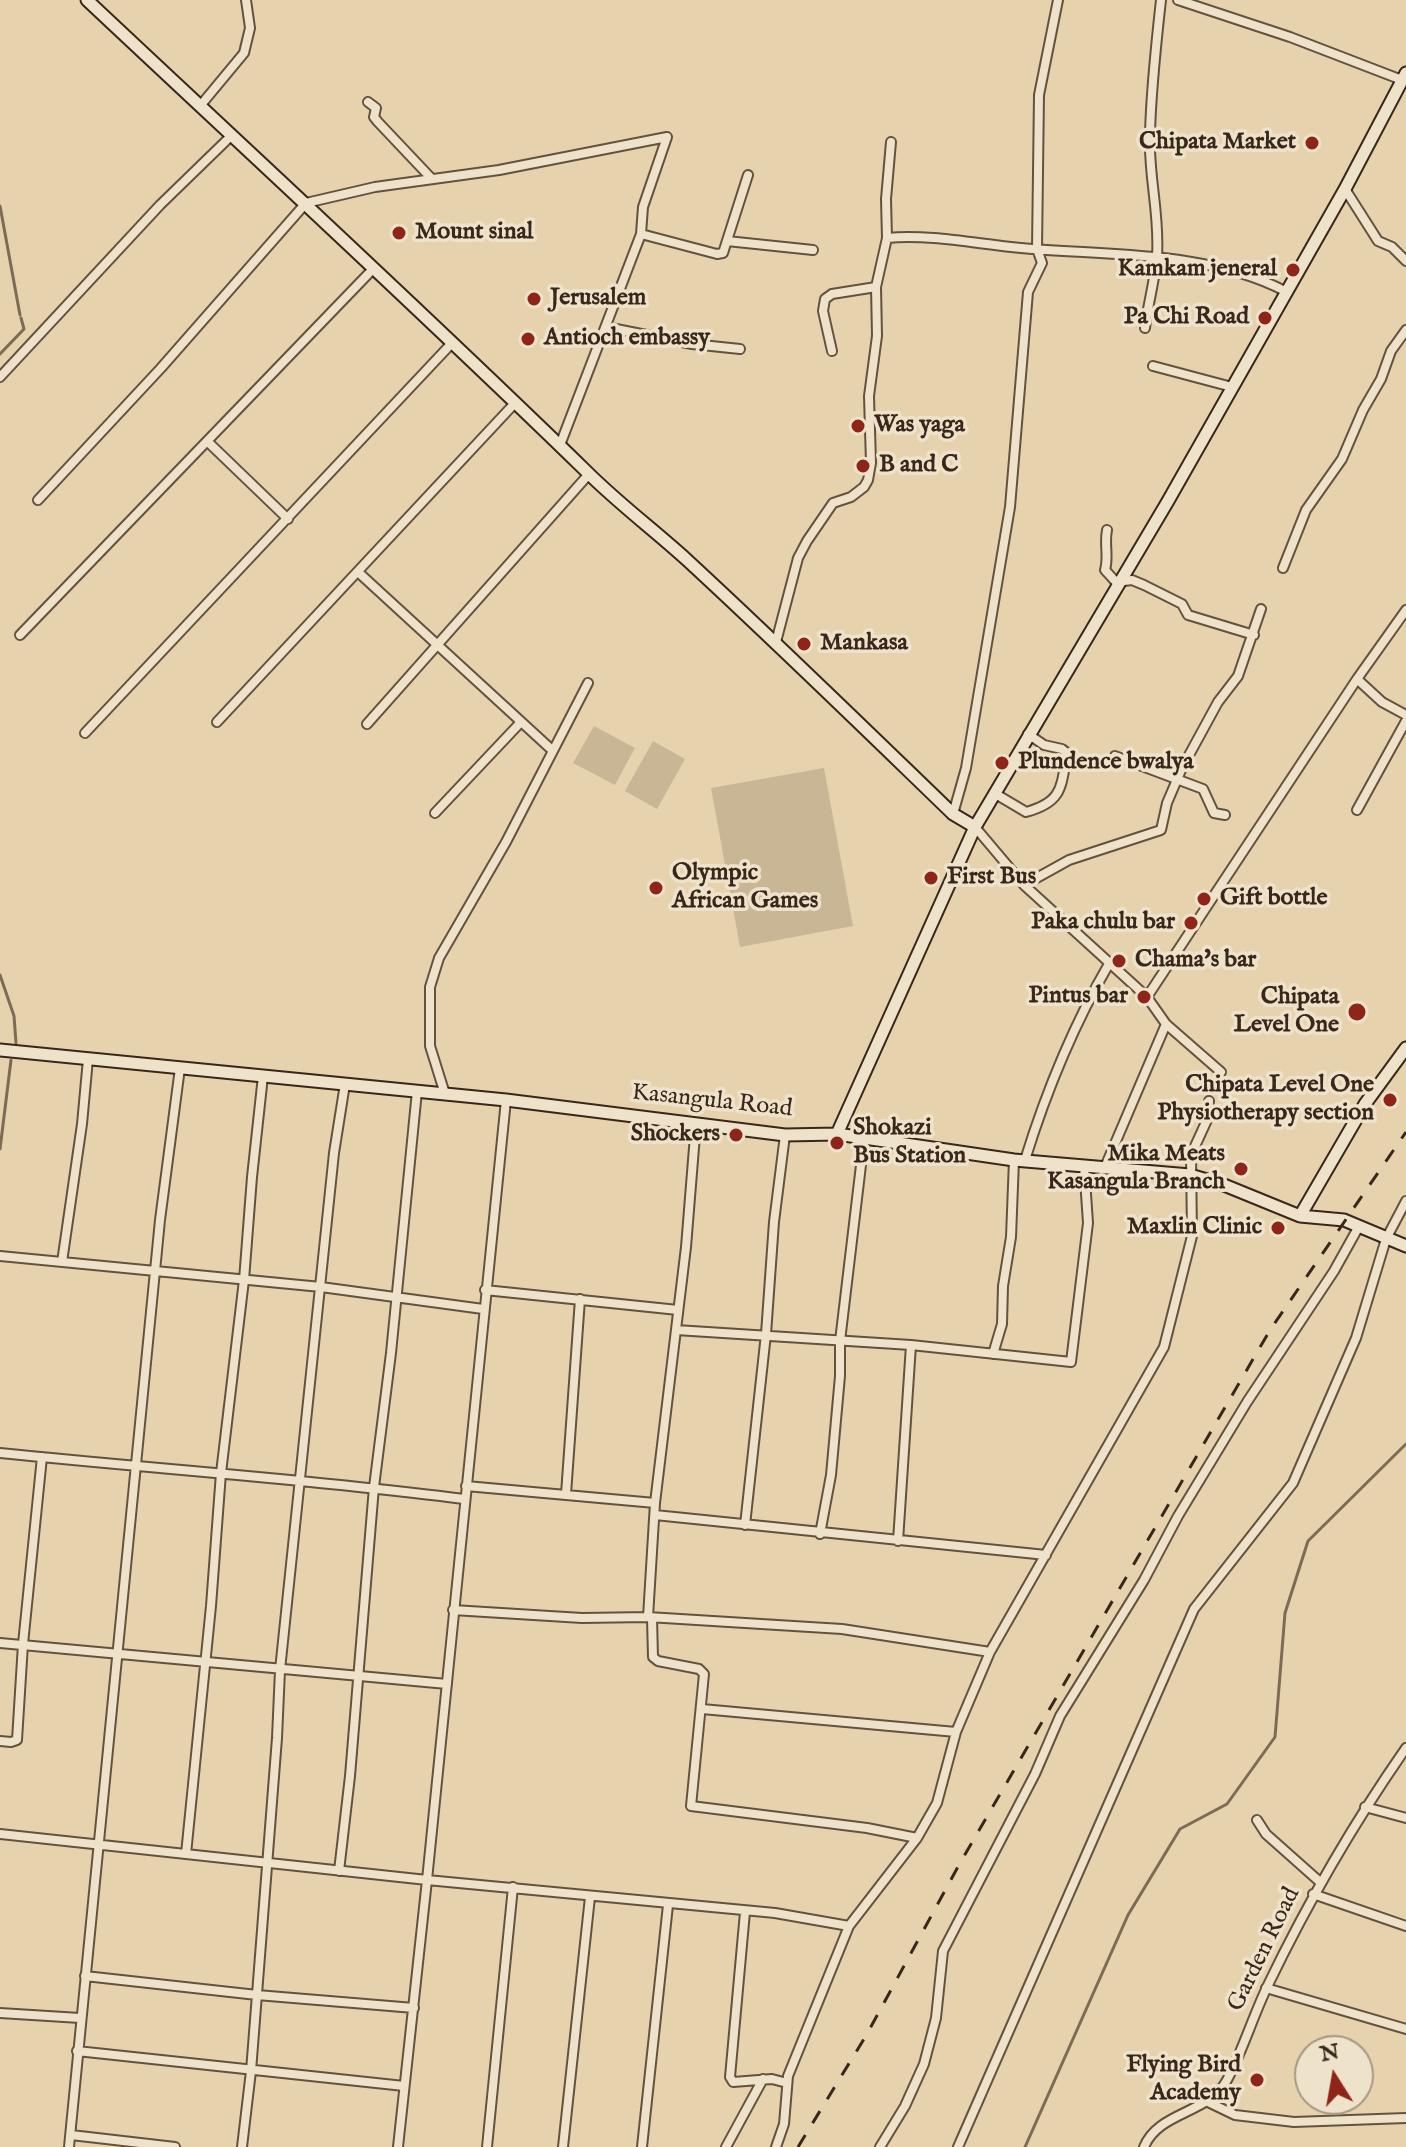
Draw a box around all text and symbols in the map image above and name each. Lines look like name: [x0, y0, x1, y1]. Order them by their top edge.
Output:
place label: Chipata Market: [1139, 129, 1296, 157]
marker: Chipata Market: [1303, 134, 1321, 152]
place label: Mount sinal: [415, 219, 533, 247]
marker: Mount sinal: [390, 224, 408, 242]
place label: Kamkam jeneral: [1117, 256, 1277, 284]
marker: Kamkam jeneral: [1284, 261, 1302, 279]
place label: Jerusalem: [550, 285, 646, 313]
marker: Jerusalem: [525, 290, 543, 308]
place label: Pa Chi Road: [1124, 304, 1249, 332]
marker: Pa Chi Road: [1256, 309, 1274, 327]
place label: Antioch embassy: [544, 325, 710, 353]
marker: Antioch embassy: [519, 330, 537, 348]
place label: Was yaga: [874, 412, 965, 440]
marker: Was yaga: [849, 417, 867, 435]
place label: B and C: [879, 452, 958, 480]
marker: B and C: [854, 457, 872, 475]
place label: Mankasa: [820, 630, 908, 658]
marker: Mankasa: [795, 635, 813, 653]
place label: Plundence bwalya: [1018, 749, 1194, 777]
marker: Plundence bwalya: [993, 754, 1011, 772]
place label: Olympic African Games: [672, 860, 818, 916]
place label: First Bus: [947, 864, 1036, 892]
marker: First Bus: [922, 869, 940, 887]
marker: Olympic African Games: [647, 879, 665, 897]
place label: Gift bottle: [1220, 885, 1327, 913]
marker: Gift bottle: [1195, 890, 1213, 908]
place label: Paka chulu bar: [1031, 909, 1175, 937]
marker: Paka chulu bar: [1182, 914, 1200, 932]
place label: Chama's bar: [1135, 947, 1256, 975]
marker: Chama's bar: [1110, 952, 1128, 970]
place label: Pintus bar: [1029, 983, 1128, 1011]
place label: Chipata Level One: [1234, 984, 1339, 1040]
marker: Pintus bar: [1135, 988, 1153, 1006]
marker: Chipata Level One: [1346, 1001, 1368, 1023]
place label: Chipata Level One Physiotherapy section: [1157, 1072, 1374, 1128]
street label: Kasangula Road: [630, 1079, 794, 1125]
marker: Chipata Level One Physiotherapy section: [1381, 1091, 1399, 1109]
place label: Shokazi Bus Station: [853, 1115, 966, 1171]
place label: Shockers: [631, 1121, 720, 1149]
marker: Shockers: [727, 1126, 745, 1144]
marker: Shokazi Bus Station: [828, 1134, 846, 1152]
place label: Mika Meats Kasangula Branch: [1047, 1141, 1225, 1197]
marker: Mika Meats Kasangula Branch: [1232, 1160, 1250, 1178]
place label: Maxlin Clinic: [1127, 1214, 1262, 1242]
marker: Maxlin Clinic: [1269, 1219, 1287, 1237]
street label: Garden Road: [1223, 1883, 1307, 2017]
north arrow: [1294, 2035, 1374, 2115]
text: N: [1318, 2038, 1342, 2069]
place label: Flying Bird Academy: [1126, 2052, 1241, 2108]
marker: Flying Bird Academy: [1248, 2071, 1266, 2089]

